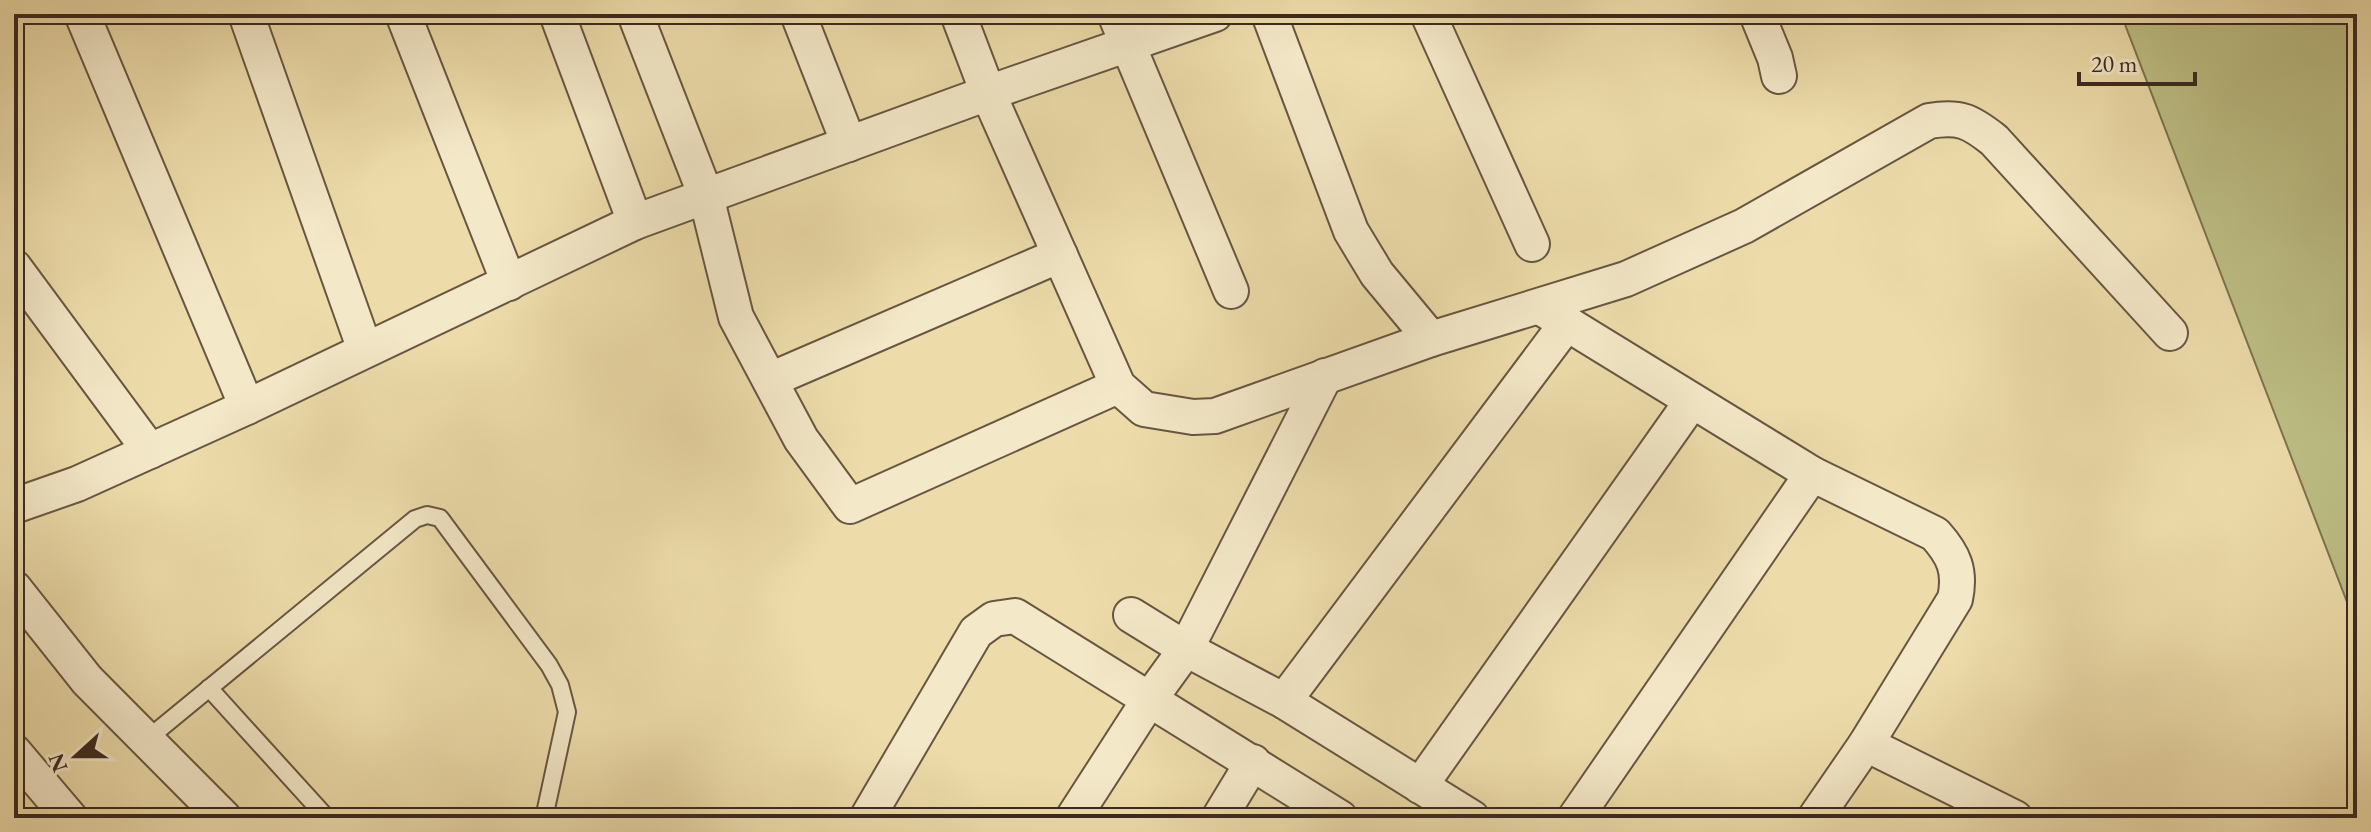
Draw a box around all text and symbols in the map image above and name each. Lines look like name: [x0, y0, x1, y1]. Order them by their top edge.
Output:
scale bar: [2079, 36, 2195, 86]
text: 20 m: [2091, 48, 2138, 79]
north arrow: [36, 716, 116, 796]
text: N: [41, 749, 75, 776]

